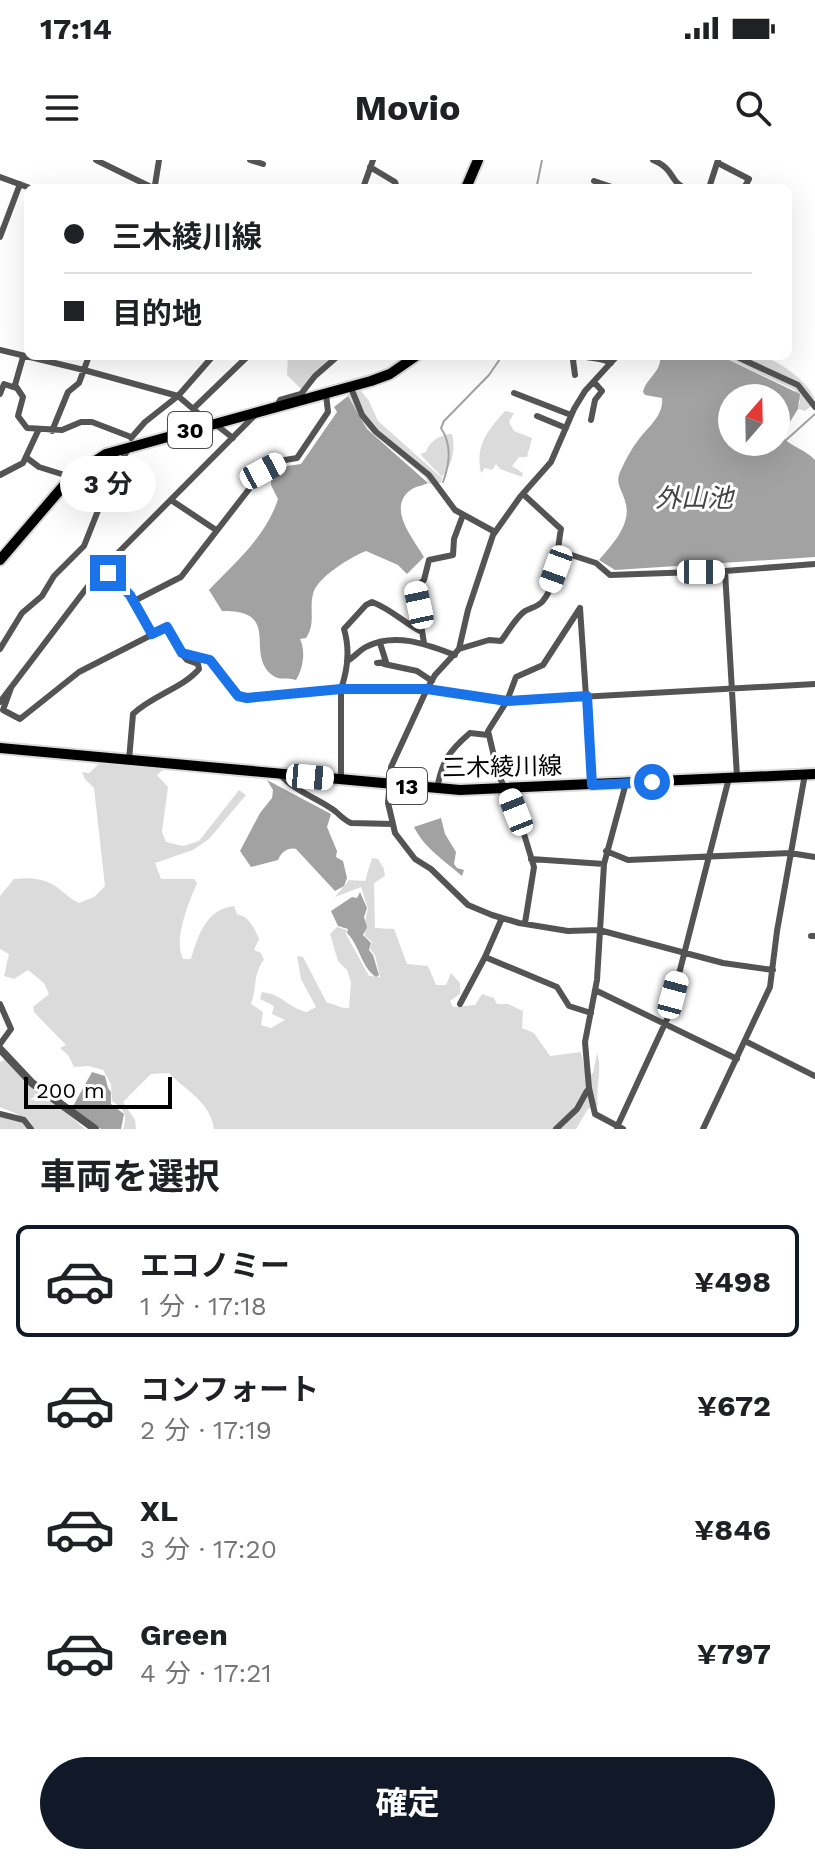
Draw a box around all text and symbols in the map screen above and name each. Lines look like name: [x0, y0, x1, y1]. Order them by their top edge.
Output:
text: 17:14: [40, 11, 112, 46]
icon: menu: [40, 86, 84, 130]
icon: search: [731, 86, 775, 130]
text: Movio: [354, 87, 461, 129]
text: 三木綾川線: [112, 219, 262, 254]
text: 目的地: [112, 296, 202, 331]
north arrow: [718, 384, 790, 456]
map controls: [718, 384, 790, 456]
road number: 30: [168, 412, 212, 448]
car: [236, 449, 290, 493]
callout: 3 分: [60, 457, 156, 513]
text: 3 分: [84, 469, 132, 499]
water label: 外山池: [655, 483, 736, 513]
car: [537, 542, 575, 596]
route end: [90, 555, 126, 591]
car: [677, 560, 725, 584]
car: [402, 579, 436, 631]
street label: 三木綾川線: [442, 752, 562, 782]
car: [285, 763, 335, 791]
route start: [634, 764, 670, 800]
road number: 13: [387, 768, 427, 804]
car: [496, 785, 536, 839]
car: [655, 969, 691, 1021]
scale bar: [24, 1073, 172, 1109]
text: 200 m: [36, 1078, 105, 1103]
text: 車両を選択: [40, 1156, 220, 1198]
icon: car: [44, 1245, 116, 1317]
text: エコノミー: [140, 1248, 290, 1283]
text: ¥498: [694, 1264, 771, 1299]
text: 1 分 · 17:18: [140, 1291, 267, 1321]
icon: car: [44, 1369, 116, 1441]
text: コンフォート: [140, 1372, 319, 1407]
text: ¥672: [697, 1388, 771, 1423]
text: 2 分 · 17:19: [140, 1415, 272, 1445]
icon: car: [44, 1493, 116, 1565]
text: XL: [140, 1493, 178, 1528]
text: ¥846: [694, 1512, 771, 1547]
text: 3 分 · 17:20: [140, 1534, 277, 1564]
icon: car: [44, 1617, 116, 1689]
text: Green: [140, 1617, 228, 1652]
text: ¥797: [697, 1636, 771, 1671]
text: 4 分 · 17:21: [140, 1658, 272, 1688]
button: 確定: [40, 1757, 775, 1849]

